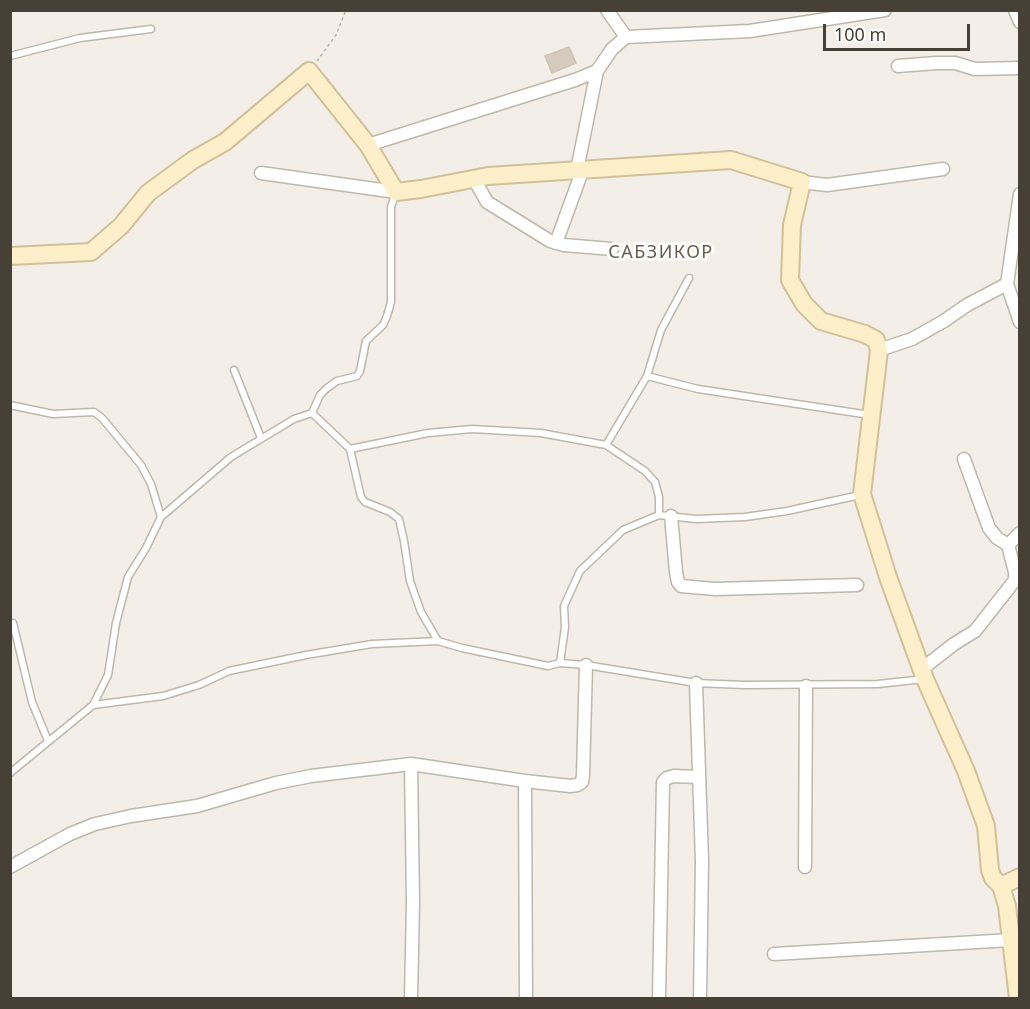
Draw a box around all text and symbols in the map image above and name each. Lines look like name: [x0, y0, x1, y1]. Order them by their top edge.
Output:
scale bar: [826, 12, 973, 50]
text: 100 m: [834, 22, 886, 46]
district label: САБЗИКОР: [608, 242, 714, 264]

